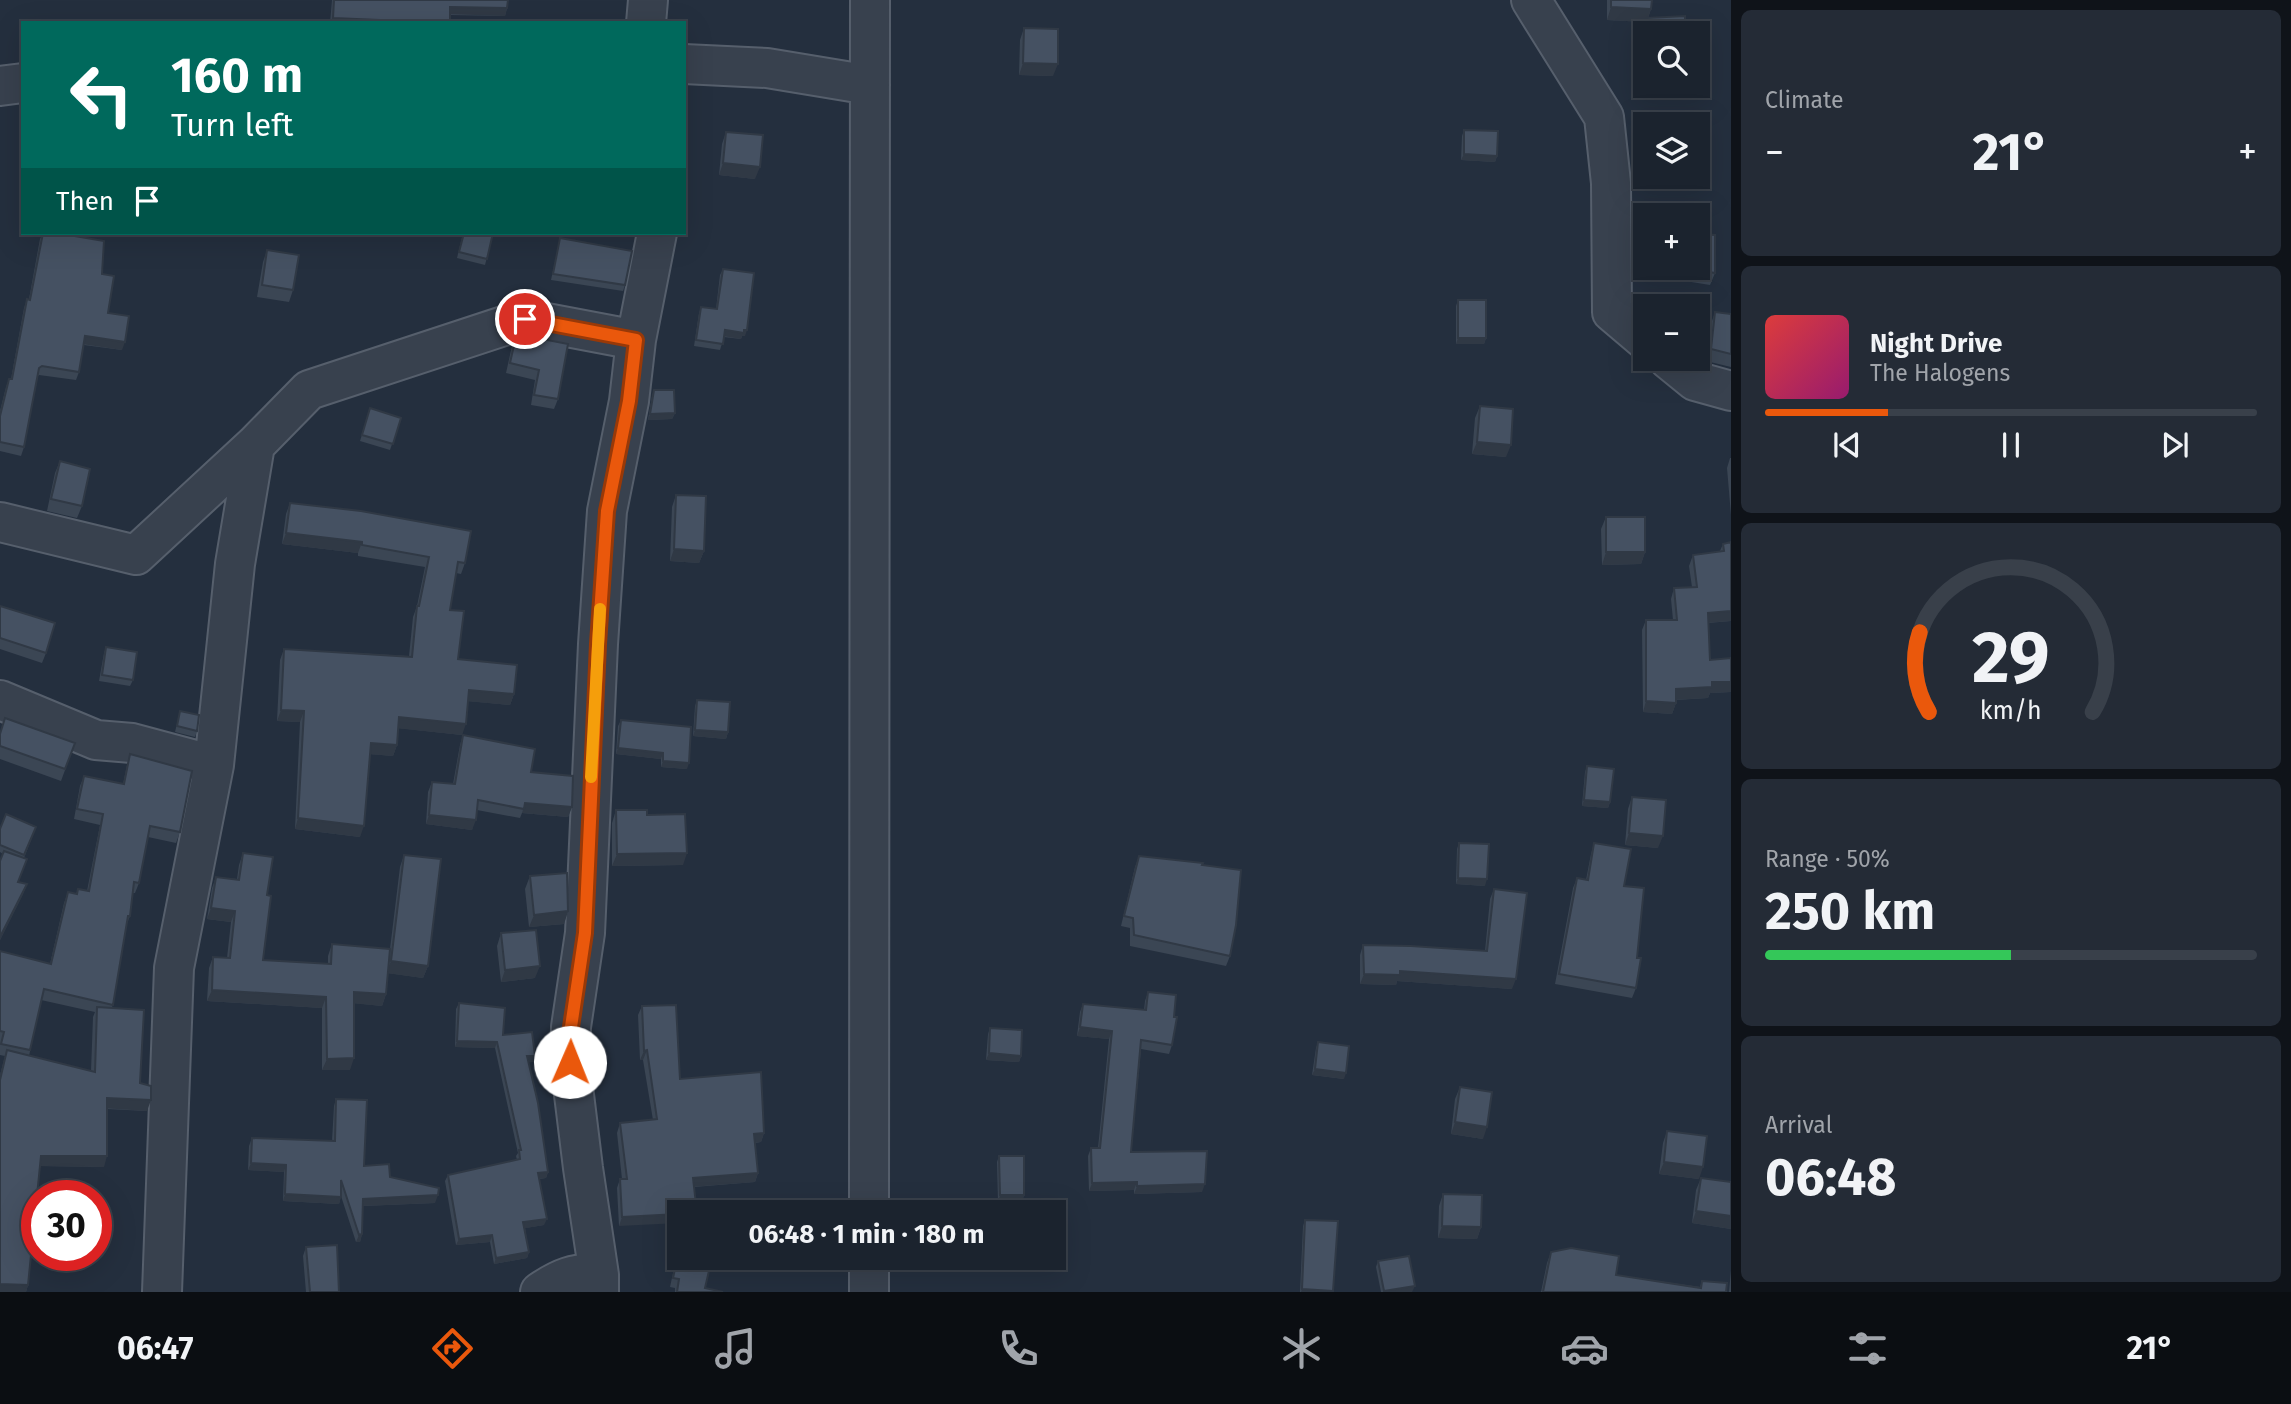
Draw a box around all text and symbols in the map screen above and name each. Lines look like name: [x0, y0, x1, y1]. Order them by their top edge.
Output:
map controls: [1633, 21, 1710, 371]
button: search: [1633, 21, 1710, 98]
text: 160 m: [171, 46, 303, 105]
icon: left: [56, 49, 147, 140]
text: Climate: [1765, 86, 1844, 114]
text: Turn left: [171, 106, 293, 144]
button: layers: [1633, 112, 1710, 189]
text: 21°: [1973, 121, 2050, 184]
text: −: [1765, 129, 1784, 175]
text: +: [2238, 129, 2257, 175]
icon: arrive: [128, 182, 166, 220]
text: Then: [56, 186, 114, 217]
button: +: [1633, 203, 1710, 280]
pin: [495, 289, 555, 349]
button: −: [1633, 294, 1710, 371]
icon: arrive: [506, 300, 544, 338]
text: Night Drive: [1870, 328, 2002, 359]
text: The Halogens: [1870, 359, 2010, 387]
icon: previous: [1828, 426, 1866, 464]
icon: pause: [1992, 426, 2030, 464]
icon: next: [2156, 426, 2194, 464]
text: 29: [1972, 614, 2050, 701]
text: km/h: [1980, 696, 2042, 726]
text: Range · 50%: [1765, 845, 1890, 873]
text: 250 km: [1765, 880, 1935, 943]
position arrow: [533, 1025, 607, 1099]
text: Arrival: [1765, 1111, 1832, 1139]
text: 06:48: [1765, 1146, 1897, 1209]
speed limit sign: 30: [21, 1180, 112, 1271]
text: 06:48 · 1 min · 180 m: [749, 1219, 984, 1250]
icon: directions: [428, 1324, 477, 1373]
icon: music: [711, 1324, 760, 1373]
icon: phone: [994, 1324, 1043, 1373]
icon: climate: [1277, 1324, 1326, 1373]
icon: car: [1560, 1324, 1609, 1373]
icon: filters: [1843, 1324, 1892, 1373]
text: 06:47: [117, 1329, 194, 1367]
text: 21°: [2127, 1329, 2174, 1367]

